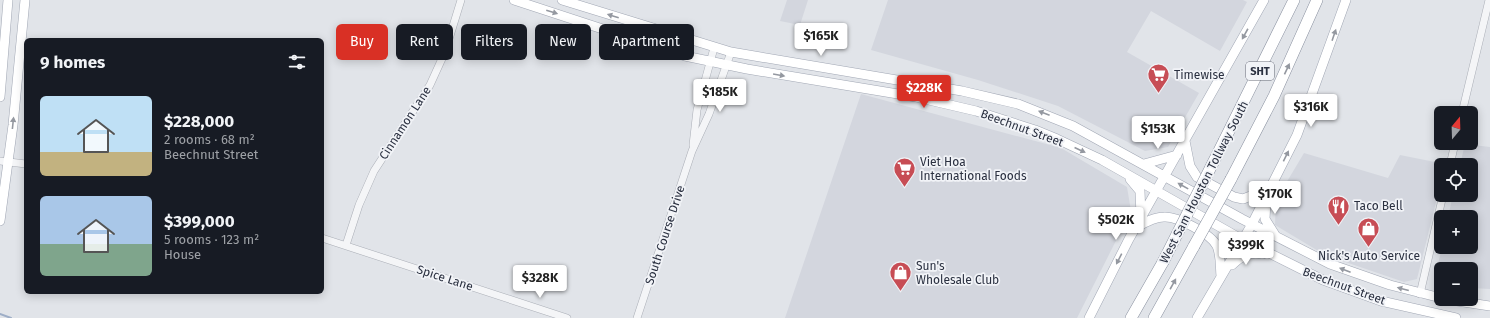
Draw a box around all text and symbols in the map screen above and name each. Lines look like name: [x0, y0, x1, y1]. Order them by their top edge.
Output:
one-way arrow: [546, 9, 558, 15]
one-way arrow: [607, 13, 619, 19]
pin: $165K: [793, 23, 849, 57]
chip: Buy: [336, 24, 388, 60]
chip: Rent: [396, 24, 453, 60]
chip: Filters: [461, 24, 527, 60]
chip: New: [535, 24, 591, 60]
chip: Apartment: [599, 24, 694, 60]
text: $165K: [803, 28, 839, 43]
one-way arrow: [1242, 28, 1248, 40]
one-way arrow: [1331, 29, 1337, 41]
icon: filters: [286, 51, 308, 73]
text: 9 homes: [40, 52, 105, 73]
supermarket icon: Timewise: [1146, 62, 1172, 95]
road number: SHT: [1246, 62, 1274, 80]
one-way arrow: [1284, 63, 1290, 75]
place label: Timewise: [1174, 68, 1225, 82]
one-way arrow: [772, 72, 785, 78]
pin: $228K: [896, 75, 952, 109]
pin: $185K: [692, 79, 748, 113]
text: $228K: [906, 80, 942, 95]
street label: Cinnamon Lane: [376, 84, 434, 162]
text: $185K: [702, 84, 738, 99]
pin: $316K: [1283, 94, 1339, 128]
street label: West Sam Houston Tollway South: [1157, 98, 1251, 266]
text: $316K: [1293, 99, 1329, 114]
north arrow: [1434, 106, 1478, 150]
map controls: [1434, 106, 1478, 306]
street label: Beechnut Street: [979, 107, 1066, 150]
one-way arrow: [1037, 109, 1049, 115]
text: $228,000: [164, 111, 234, 132]
icon: home: [72, 112, 120, 160]
pin: $153K: [1130, 116, 1186, 150]
one-way arrow: [10, 117, 17, 129]
text: $153K: [1141, 121, 1175, 136]
text: 2 rooms · 68 m²: [164, 132, 255, 147]
text: Beechnut Street: [164, 147, 259, 162]
one-way arrow: [1074, 147, 1086, 153]
one-way arrow: [1283, 150, 1289, 162]
place label: Viet Hoa International Foods: [920, 155, 1027, 183]
supermarket icon: Viet Hoa International Foods: [892, 156, 918, 189]
button: locate: [1434, 158, 1478, 202]
pin: $170K: [1247, 181, 1303, 215]
one-way arrow: [1177, 183, 1189, 189]
street label: South Course Drive: [642, 184, 688, 286]
text: $170K: [1258, 186, 1292, 201]
restaurant icon: Taco Bell: [1326, 193, 1352, 226]
place label: Taco Bell: [1354, 199, 1403, 213]
pin: $502K: [1088, 207, 1144, 241]
button: +: [1434, 210, 1478, 254]
text: $399,000: [164, 211, 235, 232]
icon: home: [72, 212, 120, 260]
text: $502K: [1098, 212, 1134, 227]
shop icon: Nick's Auto Service: [1356, 216, 1382, 249]
text: 5 rooms · 123 m²: [164, 232, 259, 247]
pin: $399K: [1218, 232, 1274, 266]
text: $399K: [1228, 237, 1264, 252]
text: House: [164, 247, 201, 262]
place label: Nick's Auto Service: [1318, 249, 1420, 263]
one-way arrow: [1116, 253, 1122, 265]
place label: Sun's Wholesale Club: [916, 259, 999, 287]
shop icon: Sun's Wholesale Club: [888, 260, 914, 293]
street label: Spice Lane: [415, 262, 475, 294]
button: −: [1434, 262, 1478, 306]
pin: $328K: [512, 265, 568, 299]
street label: Beechnut Street: [1301, 265, 1388, 308]
one-way arrow: [1339, 267, 1350, 273]
text: $328K: [522, 270, 558, 285]
one-way arrow: [1169, 278, 1176, 290]
one-way arrow: [1397, 286, 1409, 292]

